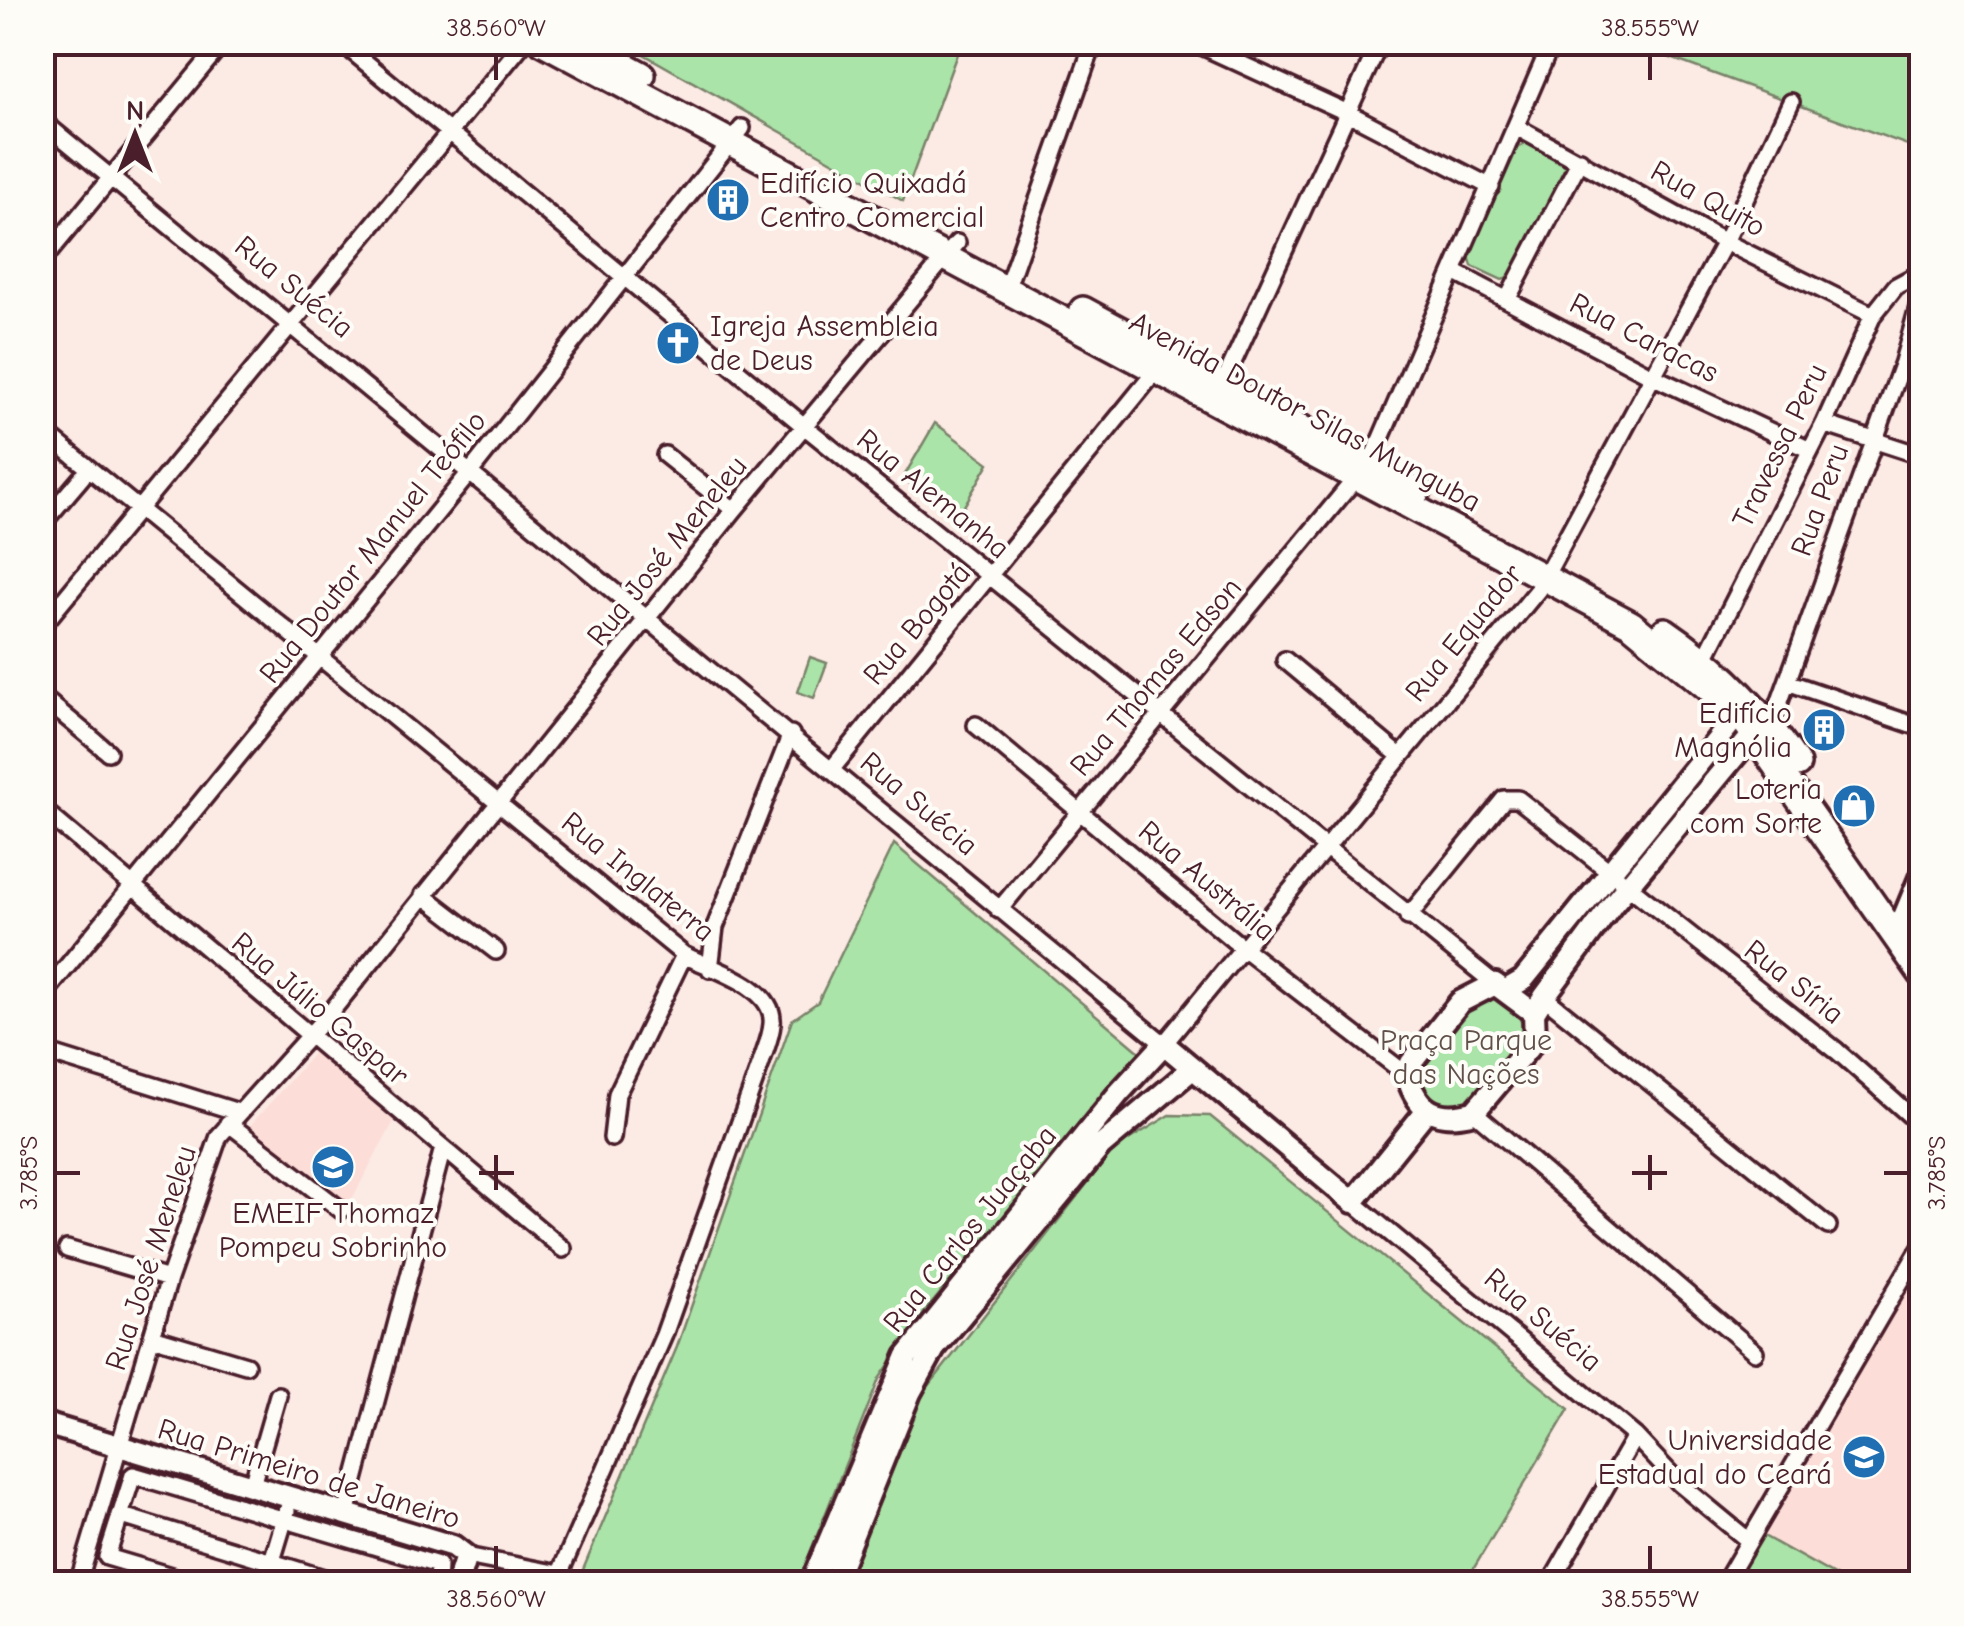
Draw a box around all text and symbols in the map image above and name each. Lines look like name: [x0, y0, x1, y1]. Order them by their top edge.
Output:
text: 38.560°W: [446, 13, 546, 42]
text: 38.555°W: [1601, 13, 1699, 42]
north arrow: [85, 85, 185, 185]
text: N: [126, 95, 144, 127]
street label: Rua Quito: [1645, 153, 1771, 245]
place label: Edifício Quixadá Centro Comercial: [760, 166, 984, 235]
building icon: Edifício Quixadá Centro Comercial: [705, 177, 751, 223]
street label: Rua Suécia: [228, 229, 360, 345]
street label: Rua Caracas: [1564, 286, 1724, 390]
street label: Avenida Doutor Silas Munguba: [1123, 304, 1487, 520]
place label: Igreja Assembleia de Deus: [710, 309, 939, 378]
church icon: Igreja Assembleia de Deus: [655, 320, 701, 366]
street label: Travessa Peru: [1725, 358, 1835, 534]
street label: Rua Doutor Manuel Teófilo: [252, 404, 494, 690]
street label: Rua Alemanha: [850, 422, 1016, 566]
street label: Rua Peru: [1784, 439, 1856, 561]
street label: Rua José Meneleu: [580, 449, 754, 653]
street label: Rua Bogotá: [856, 556, 978, 692]
street label: Rua Equador: [1398, 557, 1530, 709]
street label: Rua Thomas Edson: [1063, 571, 1249, 783]
place label: Edifício Magnólia: [1674, 696, 1792, 765]
building icon: Edifício Magnólia: [1801, 707, 1847, 753]
street label: Rua Suécia: [853, 745, 985, 863]
place label: Loteria com Sorte: [1690, 772, 1822, 841]
shop icon: Loteria com Sorte: [1831, 783, 1877, 829]
street label: Rua Inglaterra: [555, 805, 721, 949]
street label: Rua Austrália: [1131, 814, 1283, 948]
street label: Rua Júlio Gaspar: [225, 925, 415, 1093]
street label: Rua Síria: [1737, 932, 1851, 1032]
park label: Praça Parque das Nações: [1380, 1023, 1552, 1092]
street label: Rua Carlos Juaçaba: [876, 1119, 1064, 1339]
text: 3.785°S: [14, 1136, 43, 1210]
text: 3.785°S: [1922, 1136, 1951, 1210]
street label: Rua José Meneleu: [98, 1141, 204, 1375]
school or university icon: EMEIF Thomaz Pompeu Sobrinho: [310, 1144, 356, 1190]
place label: EMEIF Thomaz Pompeu Sobrinho: [219, 1196, 447, 1265]
street label: Rua Suécia: [1477, 1261, 1609, 1379]
street label: Rua Primeiro de Janeiro: [154, 1411, 464, 1537]
place label: Universidade Estadual do Ceará: [1598, 1423, 1832, 1492]
school or university icon: Universidade Estadual do Ceará: [1841, 1434, 1887, 1480]
text: 38.560°W: [446, 1584, 546, 1613]
text: 38.555°W: [1601, 1584, 1699, 1613]

